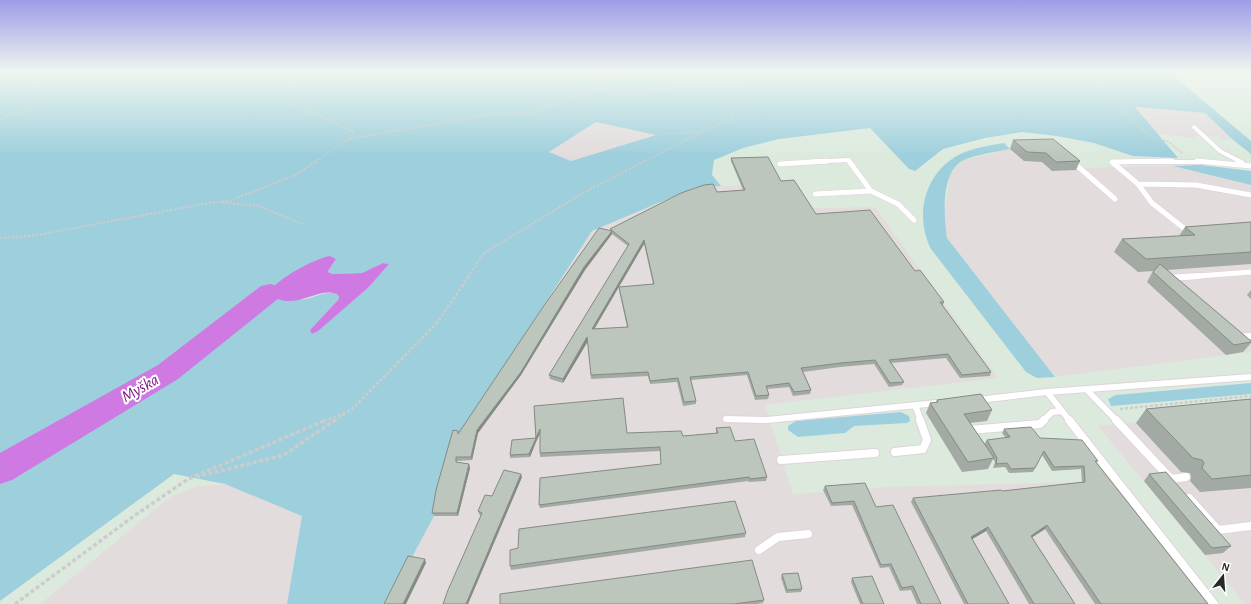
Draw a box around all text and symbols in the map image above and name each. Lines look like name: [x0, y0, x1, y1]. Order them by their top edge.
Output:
water label: Муška: [118, 371, 162, 405]
north arrow: [1203, 556, 1243, 596]
text: N: [1221, 561, 1231, 573]

